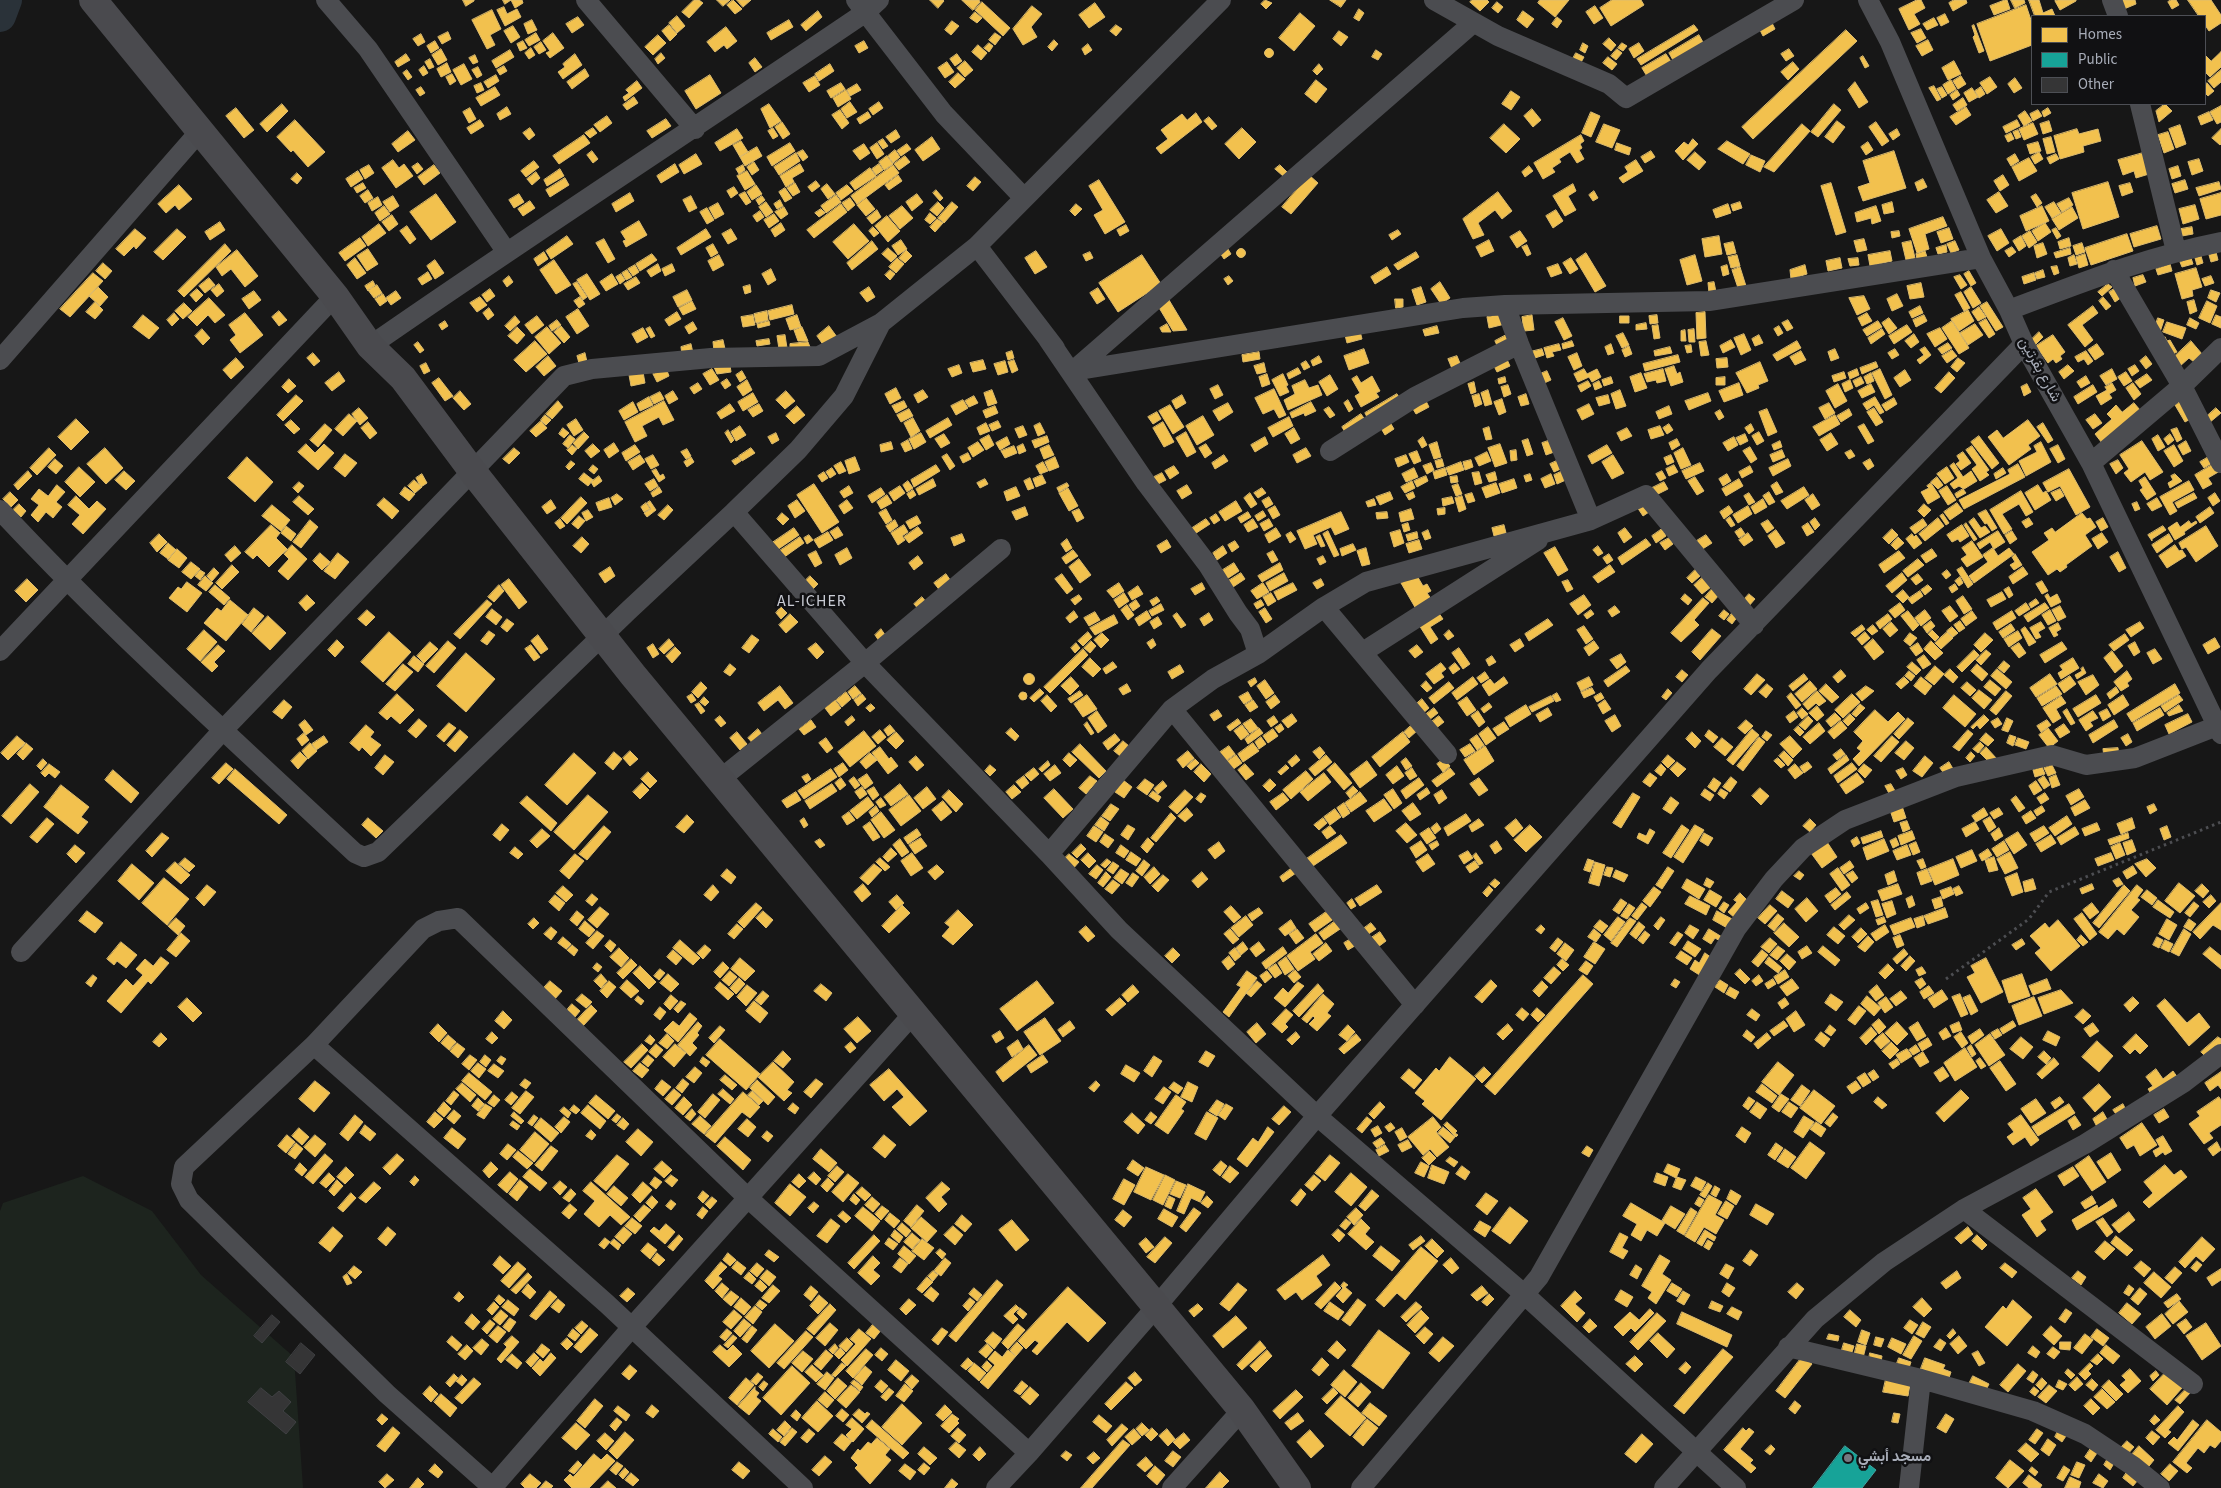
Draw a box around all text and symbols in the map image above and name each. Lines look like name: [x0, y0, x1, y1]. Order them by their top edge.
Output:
legend: [2031, 15, 2206, 105]
text: Homes: [2078, 24, 2122, 45]
text: Public: [2078, 49, 2117, 70]
text: Other: [2078, 74, 2114, 95]
street label: شارع بقرتين: [2014, 335, 2064, 405]
district label: AL-ICHER: [776, 592, 848, 612]
place label: مسجد أبشي: [1858, 1449, 1931, 1467]
marker: مسجد أبشي: [1842, 1452, 1854, 1464]

